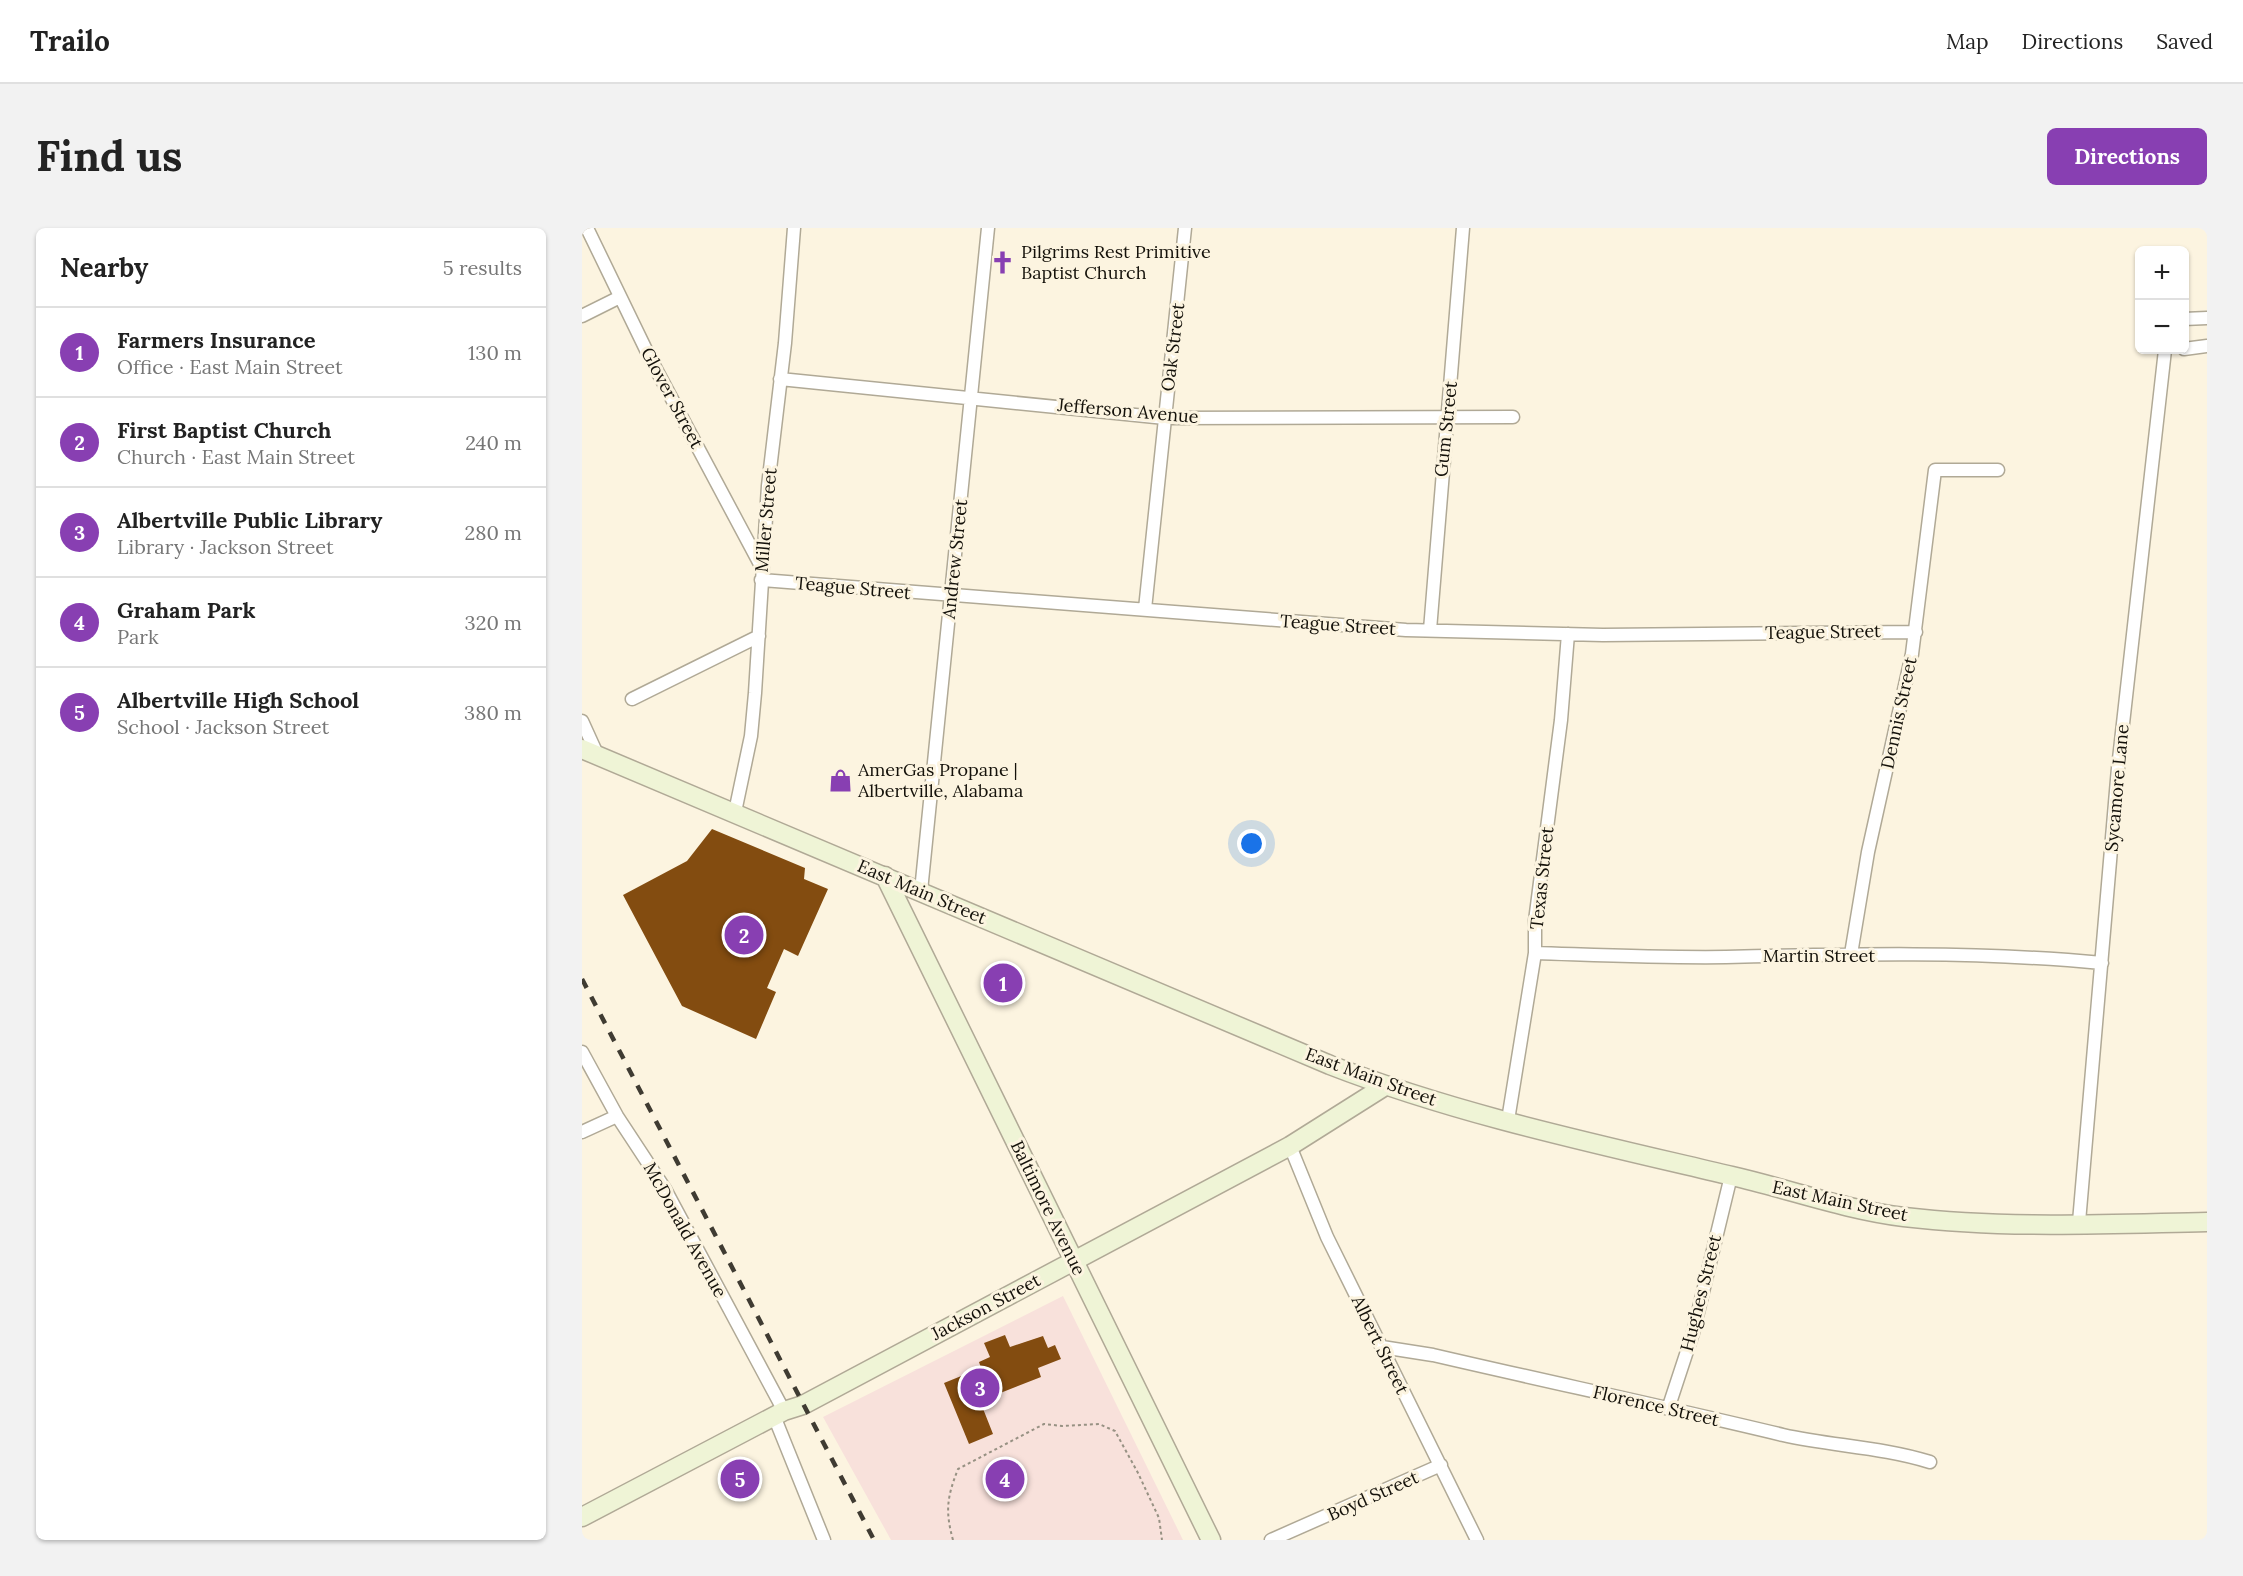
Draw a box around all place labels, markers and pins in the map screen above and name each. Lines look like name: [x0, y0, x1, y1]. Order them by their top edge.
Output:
place label: Pilgrims Rest Primitive Baptist Church: [1021, 240, 1211, 284]
church icon: Pilgrims Rest Primitive Baptist Church: [990, 249, 1016, 275]
place label: AmerGas Propane | Albertville, Alabama: [857, 758, 1023, 802]
shop icon: AmerGas Propane | Albertville, Alabama: [827, 767, 853, 793]
pin: 2: [724, 912, 764, 958]
pin: 1: [984, 960, 1022, 1005]
pin: 3: [960, 1366, 1000, 1410]
pin: 5: [720, 1456, 760, 1502]
pin: 4: [986, 1456, 1024, 1502]

